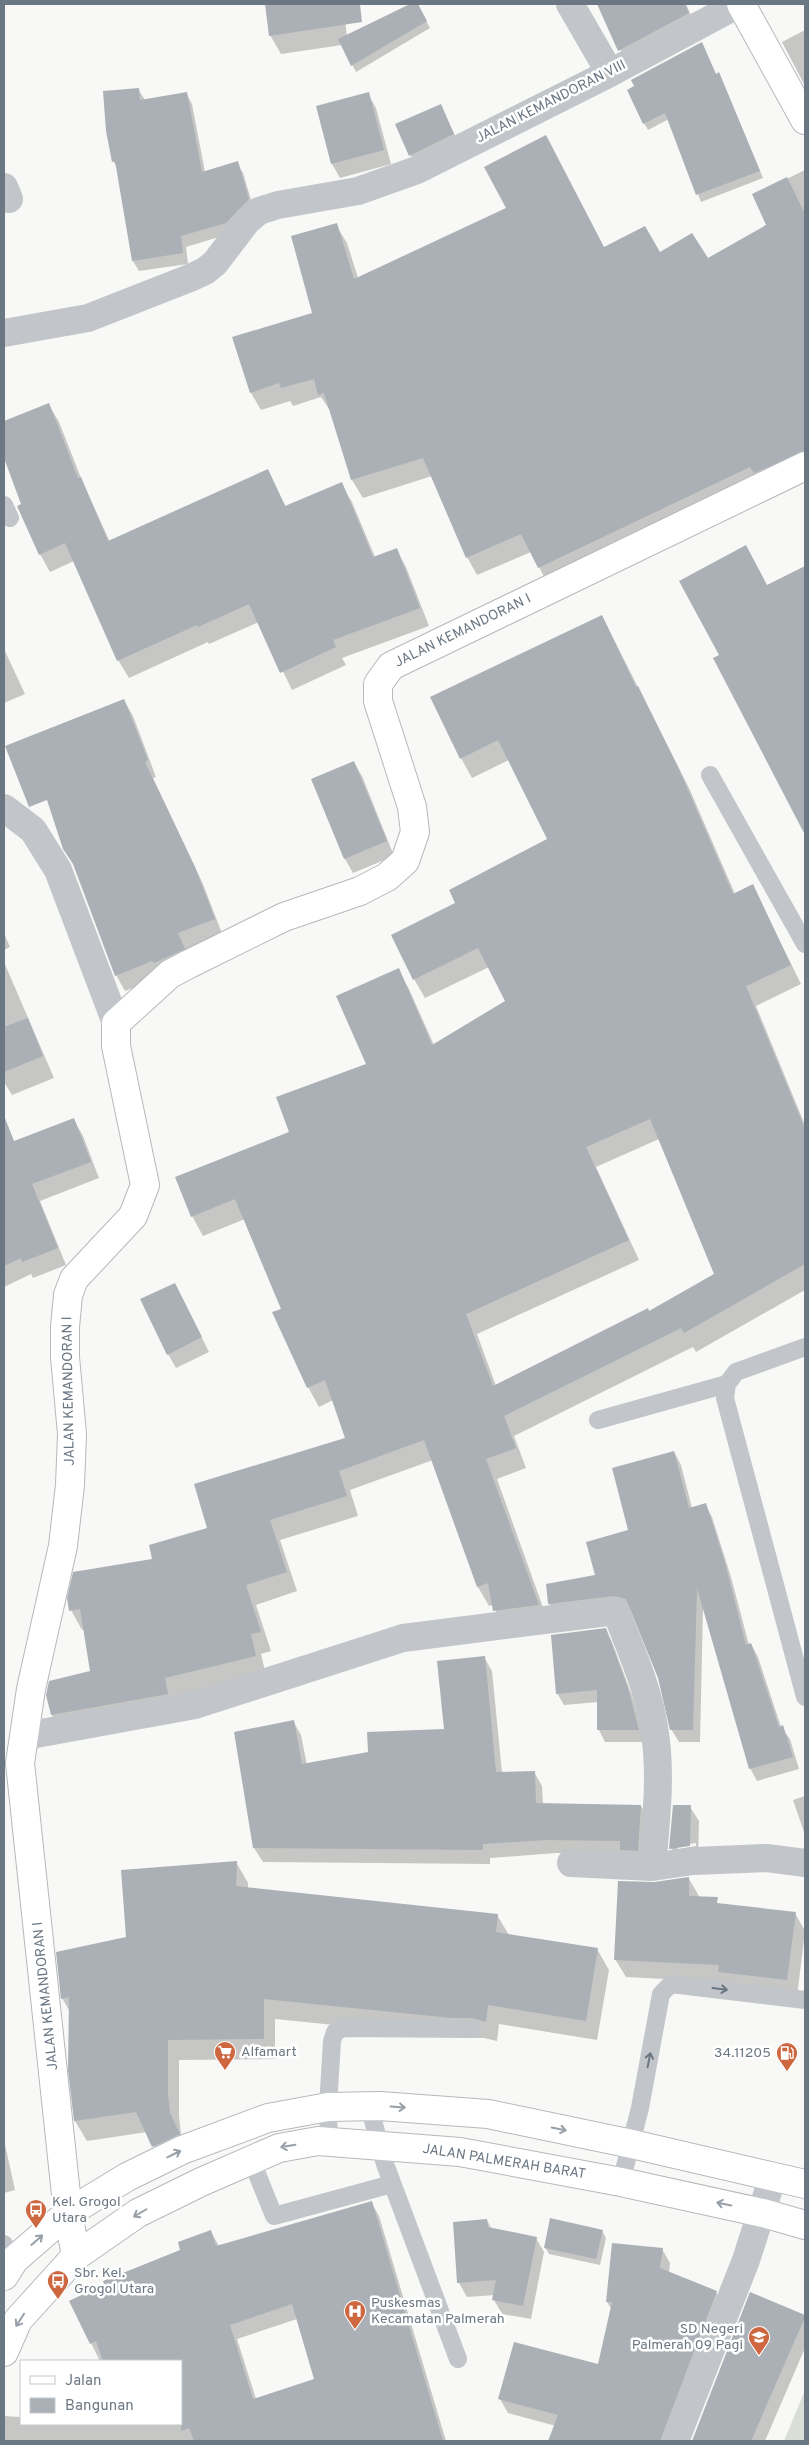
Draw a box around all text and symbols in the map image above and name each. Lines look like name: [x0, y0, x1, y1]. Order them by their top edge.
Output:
street label: JALAN KEMANDORAN VIII: [473, 57, 629, 147]
street label: JALAN KEMANDORAN I: [392, 591, 534, 671]
street label: JALAN KEMANDORAN I: [59, 1316, 79, 1466]
street label: JALAN KEMANDORAN I: [30, 1921, 62, 2071]
one-way arrow: [711, 1984, 727, 1994]
supermarket icon: Alfamart: [213, 2040, 237, 2071]
fuel station icon: 34.11205: [775, 2041, 799, 2072]
place label: Alfamart: [241, 2044, 297, 2061]
place label: 34.11205: [714, 2045, 771, 2062]
one-way arrow: [645, 2052, 655, 2068]
one-way arrow: [390, 2103, 406, 2112]
one-way arrow: [550, 2124, 566, 2134]
street label: JALAN PALMERAH BARAT: [421, 2141, 587, 2183]
one-way arrow: [280, 2142, 296, 2152]
one-way arrow: [166, 2149, 181, 2159]
place label: Kel. Grogol Utara: [52, 2194, 121, 2227]
bus stop icon: Kel. Grogol Utara: [24, 2198, 48, 2229]
one-way arrow: [717, 2199, 733, 2208]
one-way arrow: [132, 2208, 147, 2218]
one-way arrow: [30, 2235, 43, 2246]
place label: Sbr. Kel. Grogol Utara: [74, 2265, 154, 2298]
bus stop icon: Sbr. Kel. Grogol Utara: [46, 2269, 70, 2300]
place label: Puskesmas Kecamatan Palmerah: [371, 2295, 505, 2328]
hospital icon: Puskesmas Kecamatan Palmerah: [343, 2299, 367, 2330]
one-way arrow: [14, 2313, 25, 2327]
place label: SD Negeri Palmerah 09 Pagi: [632, 2321, 743, 2354]
school or university icon: SD Negeri Palmerah 09 Pagi: [747, 2325, 771, 2356]
legend: [20, 2360, 182, 2425]
text: Jalan: [65, 2372, 102, 2391]
text: Bangunan: [65, 2397, 134, 2416]

